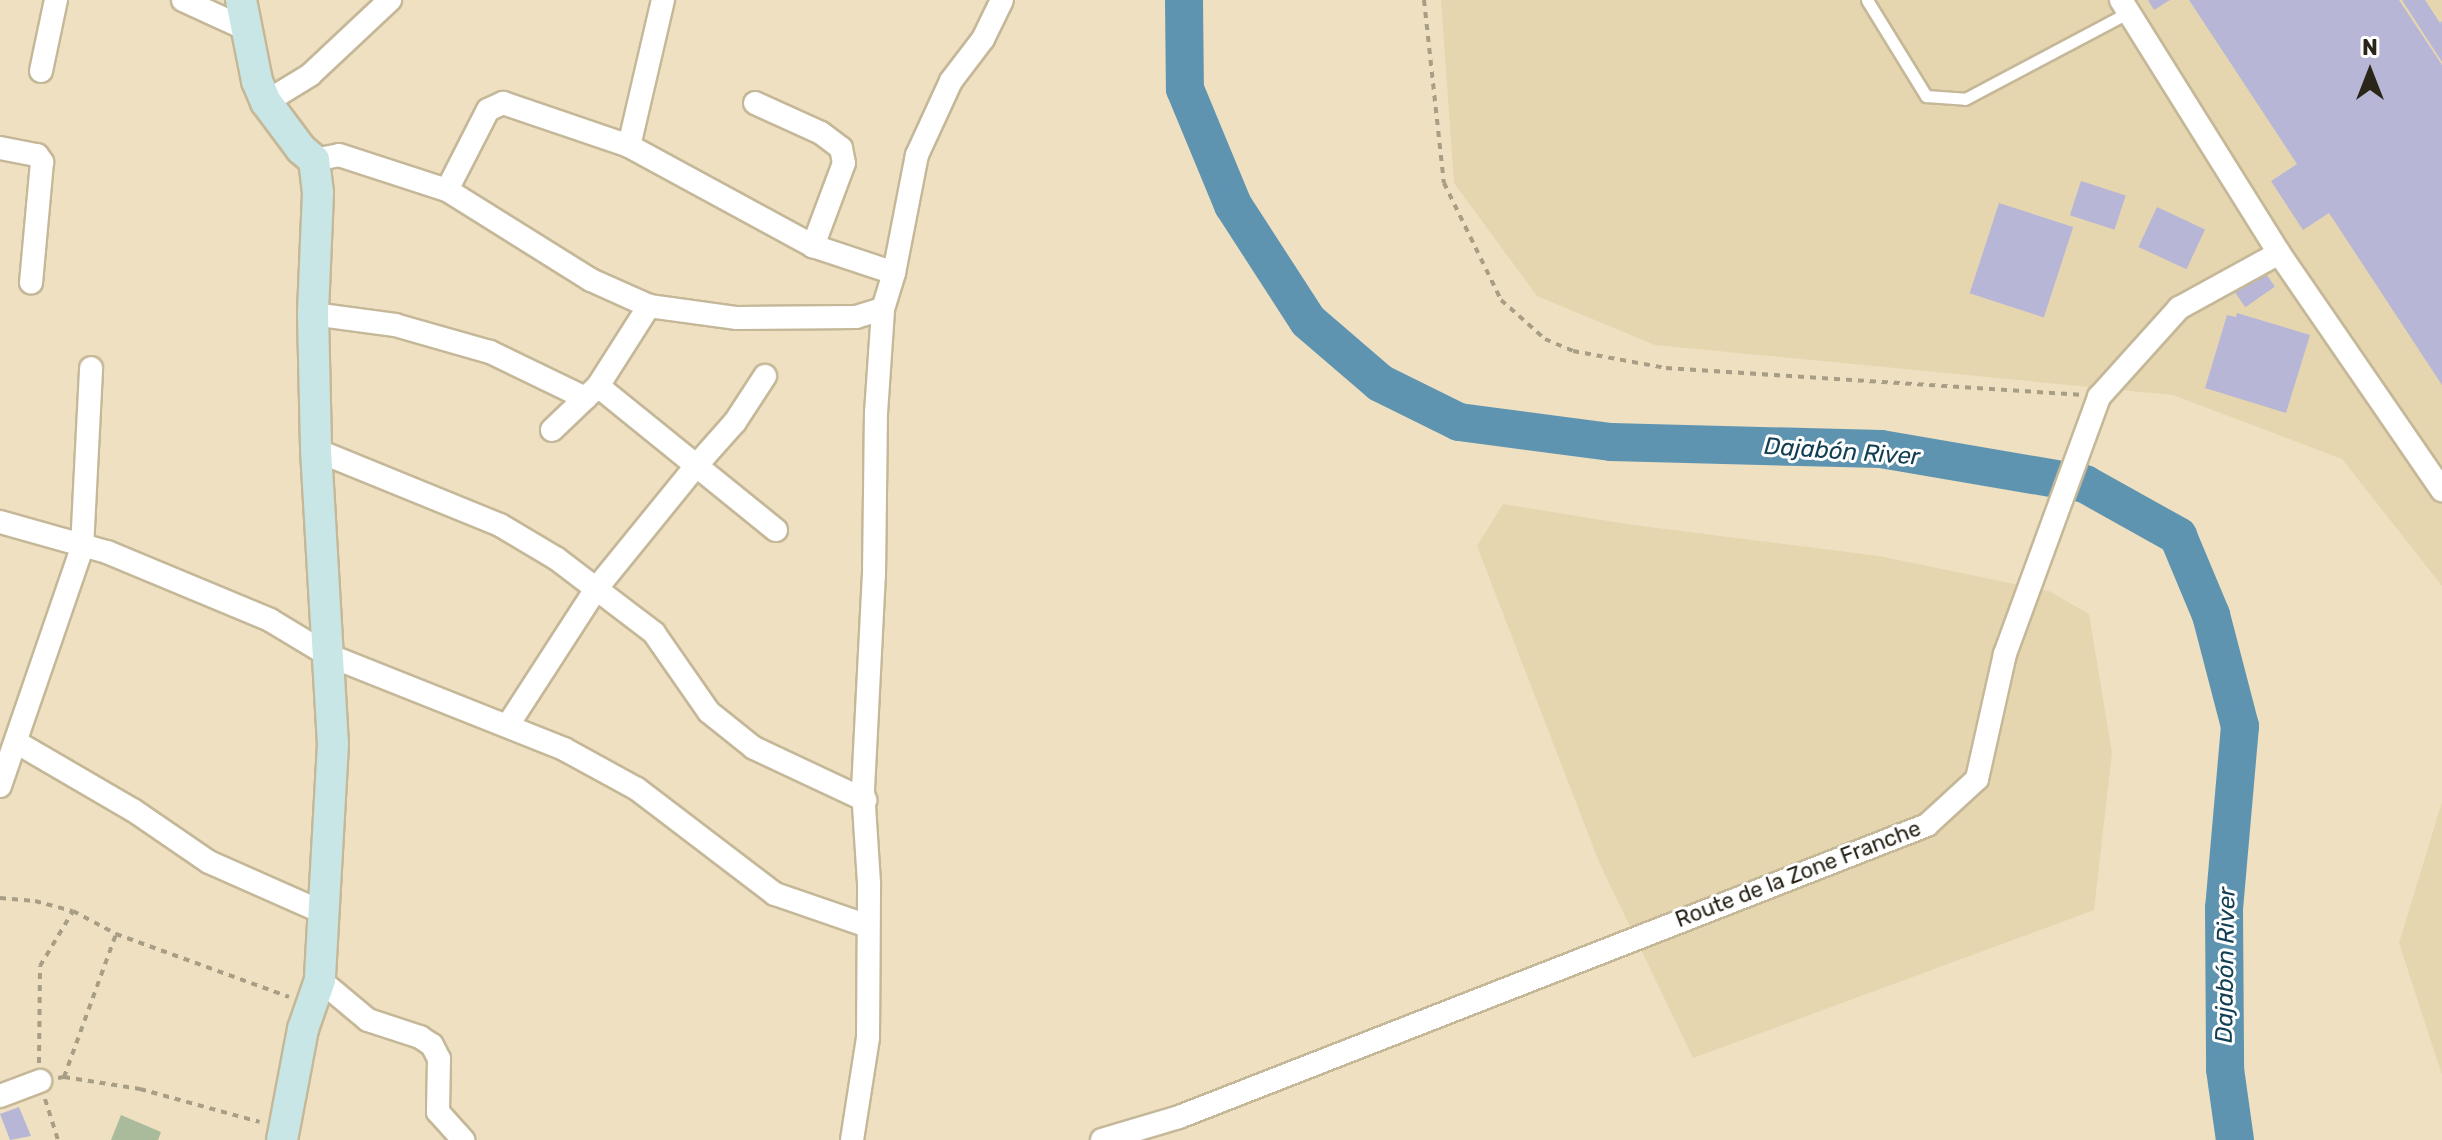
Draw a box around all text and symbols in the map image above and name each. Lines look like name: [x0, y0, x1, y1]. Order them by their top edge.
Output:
north arrow: [2330, 32, 2410, 112]
text: N: [2362, 34, 2378, 61]
water label: Dajabón River: [1763, 432, 1921, 472]
street label: Route de la Zone Franche: [1672, 815, 1924, 933]
water label: Dajabón River: [2210, 887, 2242, 1043]

